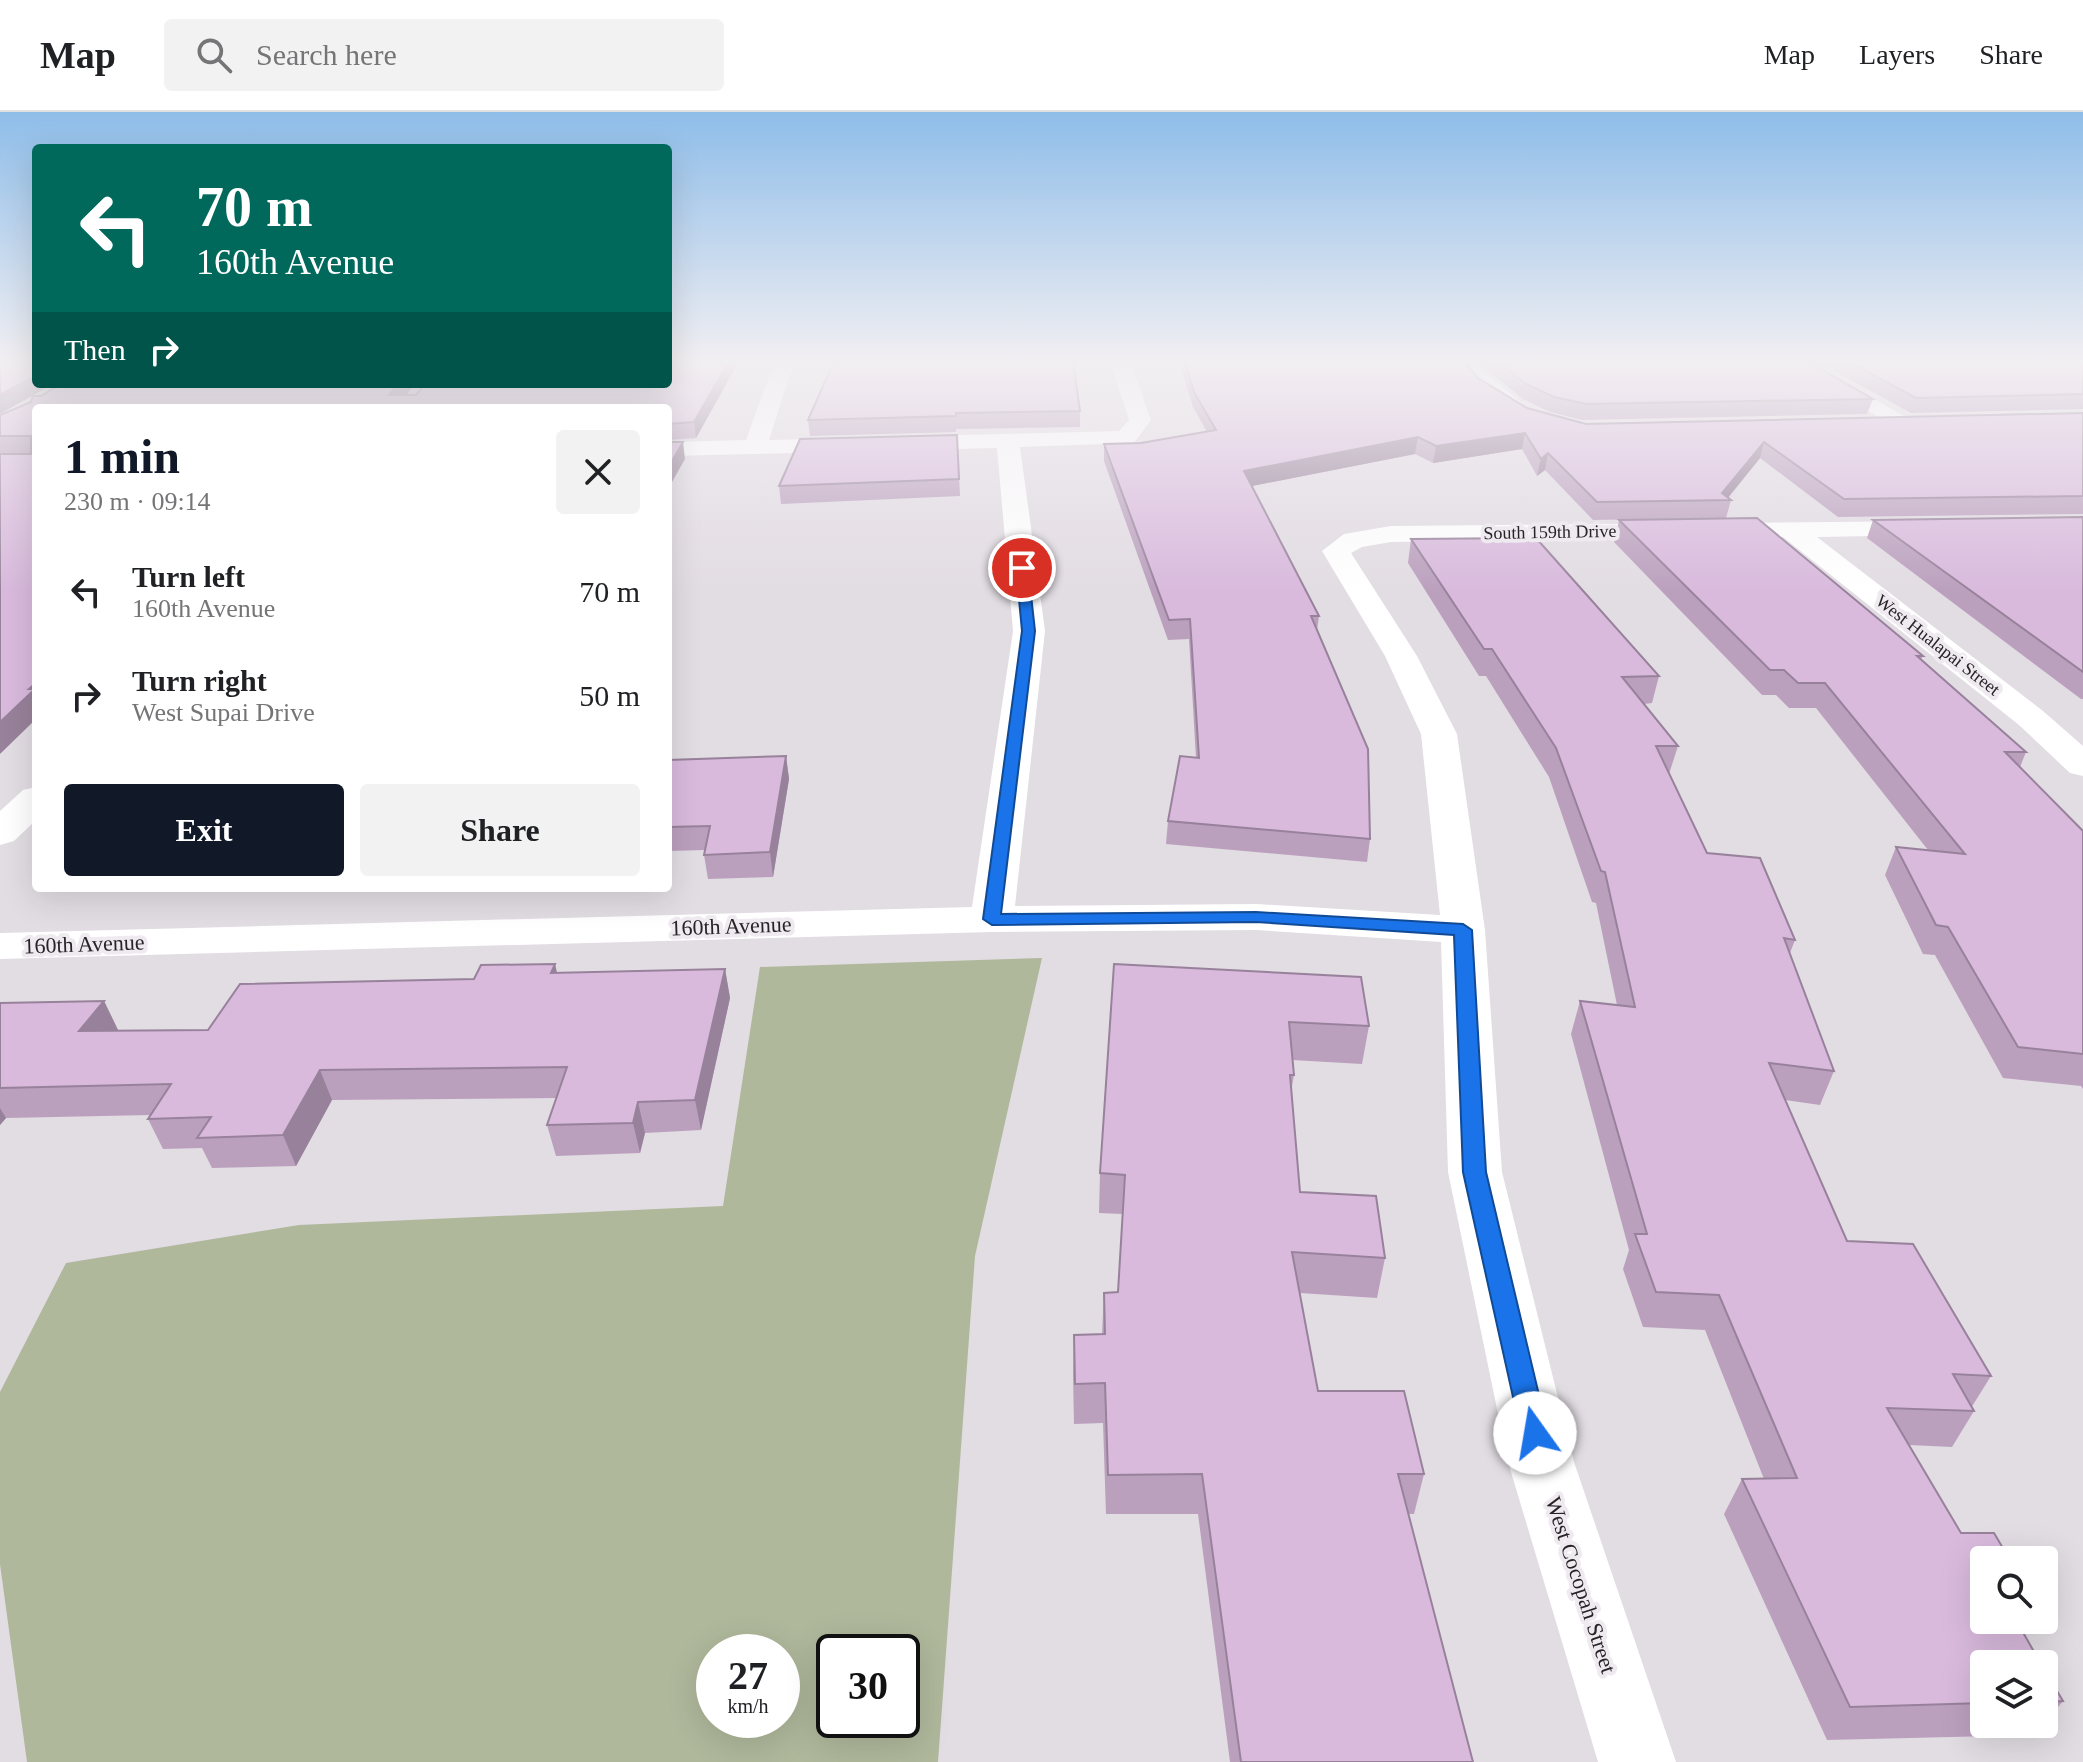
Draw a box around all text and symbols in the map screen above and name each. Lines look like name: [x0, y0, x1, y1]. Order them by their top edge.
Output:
search box: [164, 19, 724, 91]
icon: search: [192, 33, 236, 77]
text: Map: [40, 34, 116, 76]
text: Search here: [256, 38, 397, 71]
text: Map: [1764, 39, 1815, 70]
text: Layers: [1859, 39, 1935, 70]
text: Share: [1979, 39, 2043, 70]
icon: left: [64, 176, 168, 280]
text: 70 m: [196, 176, 313, 238]
text: 160th Avenue: [196, 242, 394, 282]
icon: right: [142, 328, 186, 372]
text: Then: [64, 333, 126, 366]
text: 1 min: [64, 430, 180, 483]
button: close: [556, 430, 640, 514]
text: 230 m · 09:14: [64, 487, 211, 516]
street label: South 159th Drive: [1483, 521, 1617, 543]
pin: [988, 534, 1056, 602]
icon: arrive: [1000, 546, 1044, 590]
text: Turn left: [132, 560, 245, 593]
icon: left: [64, 570, 108, 614]
text: 70 m: [579, 575, 640, 608]
street label: West Hualapai Street: [1872, 590, 2004, 700]
text: 160th Avenue: [132, 594, 275, 623]
text: Turn right: [132, 664, 267, 697]
icon: right: [64, 674, 108, 718]
text: 50 m: [579, 679, 640, 712]
text: West Supai Drive: [132, 698, 315, 727]
button: Exit: [64, 784, 344, 876]
button: Share: [360, 784, 640, 876]
street label: 160th Avenue: [670, 911, 792, 941]
street label: 160th Avenue: [23, 929, 145, 959]
position arrow: [1493, 1391, 1577, 1475]
street label: West Cocopah Street: [1541, 1494, 1621, 1676]
map controls: [1970, 1546, 2058, 1738]
button: search: [1970, 1546, 2058, 1634]
speed limit sign: 30: [816, 1634, 920, 1738]
button: layers: [1970, 1650, 2058, 1738]
text: 27: [728, 1653, 768, 1698]
text: km/h: [727, 1695, 769, 1717]

